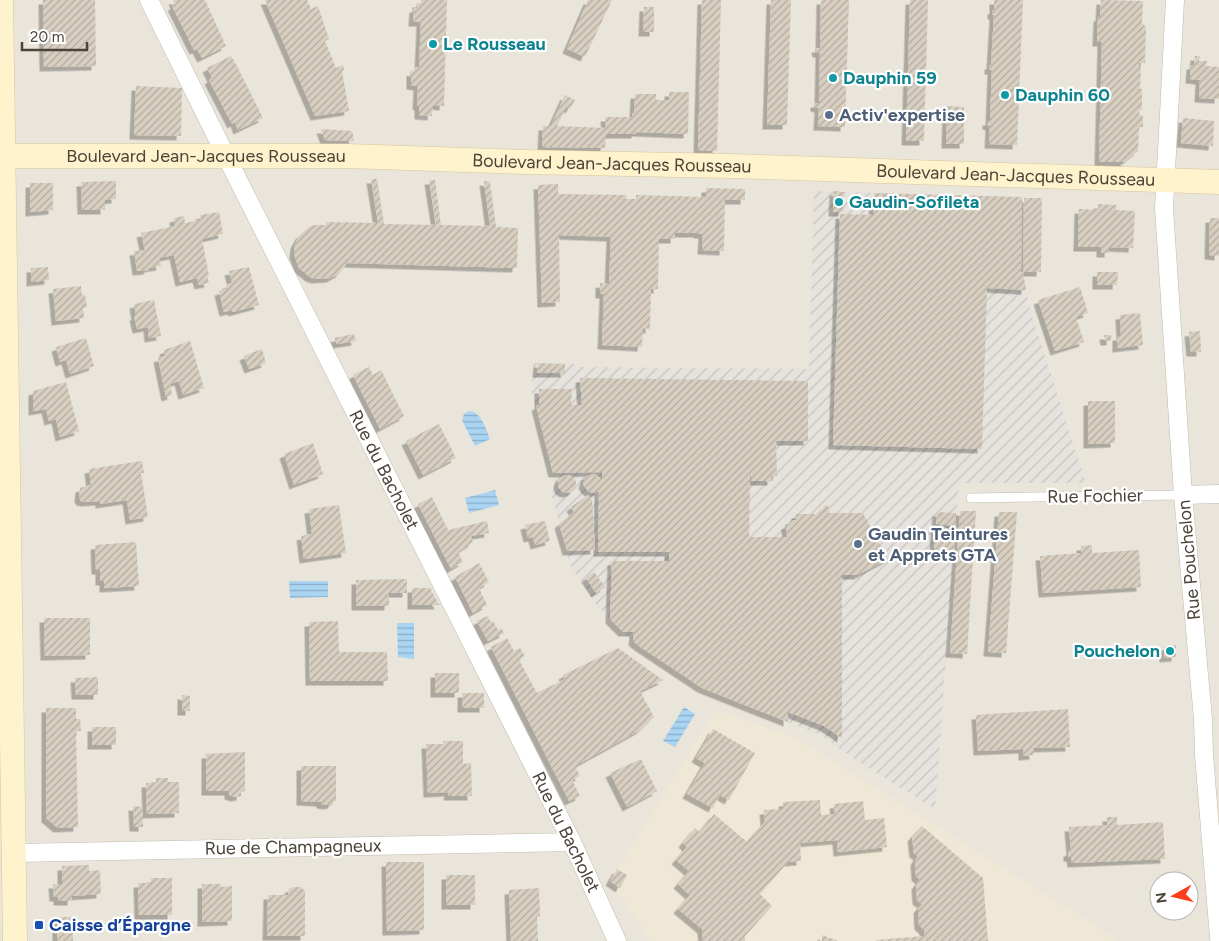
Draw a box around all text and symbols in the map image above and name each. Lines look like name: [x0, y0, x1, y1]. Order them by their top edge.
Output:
scale bar: [22, 20, 88, 52]
text: 20 m: [30, 28, 64, 46]
place label: Le Rousseau: [443, 33, 546, 55]
marker: Le Rousseau: [427, 38, 439, 50]
place label: Dauphin 59: [843, 67, 937, 89]
marker: Dauphin 59: [827, 72, 839, 84]
place label: Dauphin 60: [1015, 84, 1110, 106]
marker: Dauphin 60: [999, 89, 1011, 101]
place label: Activ'expertise: [839, 104, 965, 126]
marker: Activ'expertise: [823, 109, 835, 121]
street label: Boulevard Jean-Jacques Rousseau: [66, 145, 346, 167]
street label: Boulevard Jean-Jacques Rousseau: [472, 149, 752, 178]
street label: Boulevard Jean-Jacques Rousseau: [876, 160, 1156, 191]
place label: Gaudin-Sofileta: [849, 191, 979, 213]
marker: Gaudin-Sofileta: [833, 196, 845, 208]
street label: Rue du Bacholet: [344, 406, 424, 534]
street label: Rue Fochier: [1047, 484, 1143, 508]
street label: Rue Pouchelon: [1173, 499, 1205, 621]
place label: Gaudin Teintures et Apprets GTA: [868, 523, 1009, 566]
marker: Gaudin Teintures et Apprets GTA: [852, 538, 864, 550]
place label: Pouchelon: [1073, 640, 1160, 662]
marker: Pouchelon: [1164, 645, 1176, 657]
street label: Rue du Bacholet: [527, 768, 605, 896]
street label: Rue de Champagneux: [204, 834, 382, 860]
north arrow: [1149, 871, 1199, 921]
text: N: [1152, 891, 1171, 904]
place label: Caisse d’Épargne: [49, 914, 191, 936]
marker: Caisse d’Épargne: [33, 919, 45, 931]

